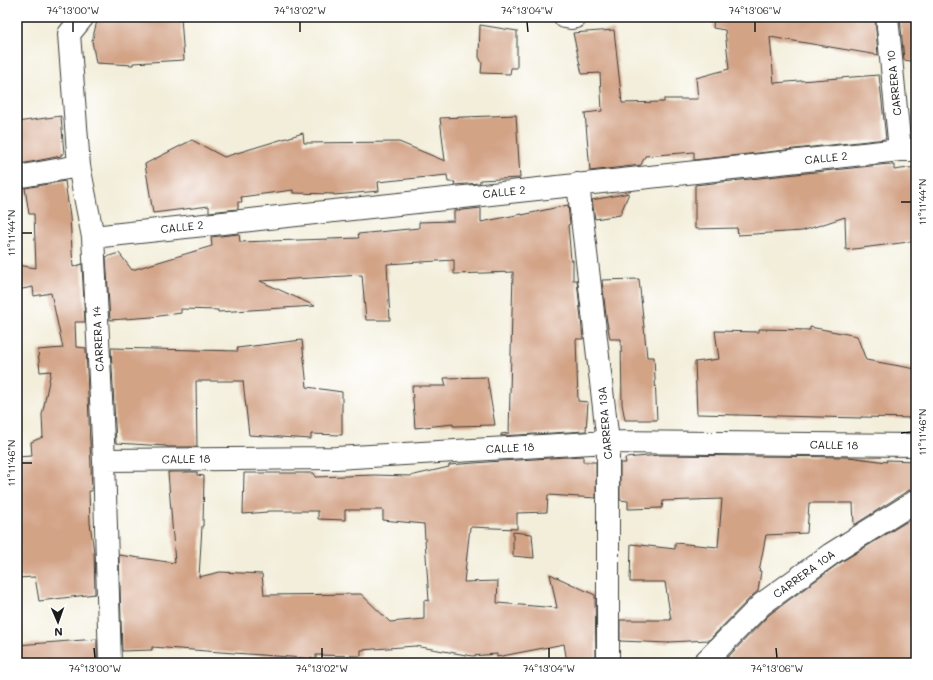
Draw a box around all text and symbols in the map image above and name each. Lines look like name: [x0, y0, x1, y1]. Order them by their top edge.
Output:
text: 74°13'00"W: [47, 3, 99, 17]
text: 74°13'02"W: [274, 3, 326, 17]
text: 74°13'04"W: [501, 3, 553, 17]
text: 74°13'06"W: [729, 3, 781, 17]
street label: CARRERA 10: [883, 49, 904, 117]
street label: CALLE 2: [804, 148, 848, 167]
text: 11°11'44"N: [915, 179, 929, 225]
street label: CALLE 2: [482, 182, 526, 201]
text: 11°11'44"N: [4, 210, 18, 256]
street label: CALLE 2: [160, 217, 204, 236]
street label: CARRERA 14: [88, 305, 107, 372]
street label: CARRERA 13A: [594, 386, 615, 460]
text: 11°11'46"N: [915, 409, 929, 455]
street label: CALLE 18: [810, 437, 859, 452]
street label: CALLE 18: [485, 439, 535, 456]
text: 11°11'46"N: [4, 440, 18, 486]
street label: CALLE 18: [162, 451, 211, 466]
street label: CARRERA 10A: [770, 546, 838, 601]
north arrow: [38, 602, 78, 642]
text: N: [54, 625, 63, 640]
text: 74°13'00"W: [69, 661, 121, 675]
text: 74°13'02"W: [296, 661, 348, 675]
text: 74°13'04"W: [523, 661, 575, 675]
text: 74°13'06"W: [751, 661, 803, 675]

